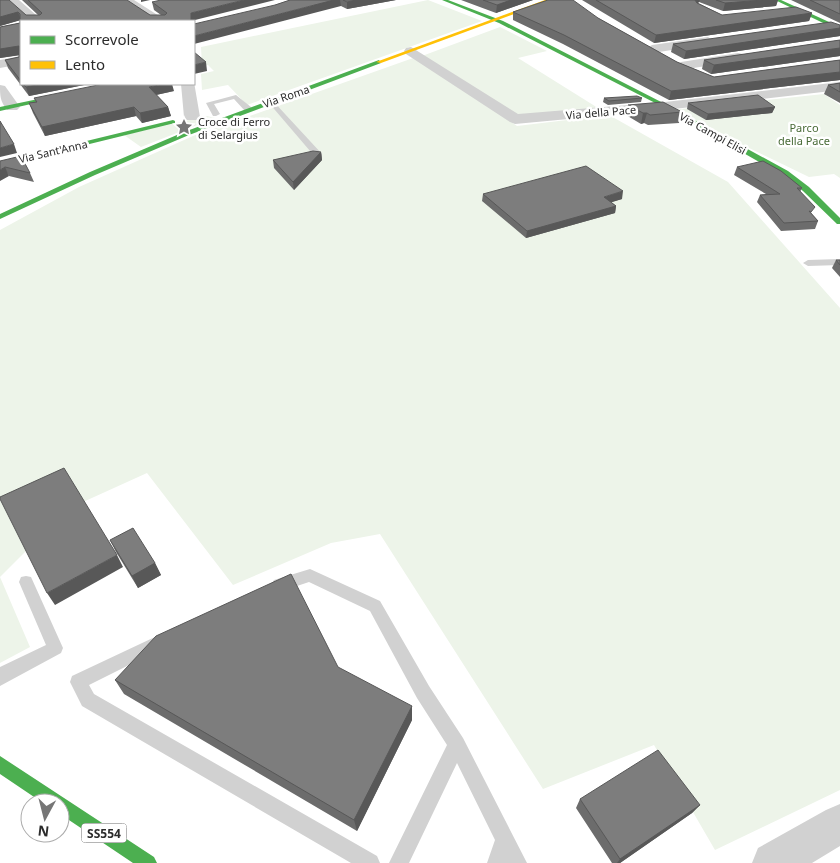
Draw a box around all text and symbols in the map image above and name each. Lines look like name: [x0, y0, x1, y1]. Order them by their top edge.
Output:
legend: [20, 20, 195, 85]
text: Scorrevole: [65, 29, 139, 49]
text: Lento: [65, 54, 105, 74]
street label: Via Roma: [261, 81, 311, 111]
street label: Via della Pace: [565, 101, 637, 123]
street label: Via Campi Elisi: [677, 108, 749, 158]
place label: Croce di Ferro di Selargius: [198, 114, 271, 142]
place icon: Croce di Ferro di Selargius: [174, 117, 194, 137]
park label: Parco della Pace: [778, 120, 830, 148]
street label: Via Sant'Anna: [17, 136, 89, 166]
north arrow: [20, 793, 70, 843]
text: N: [37, 821, 50, 842]
road number: SS554: [82, 824, 126, 842]

